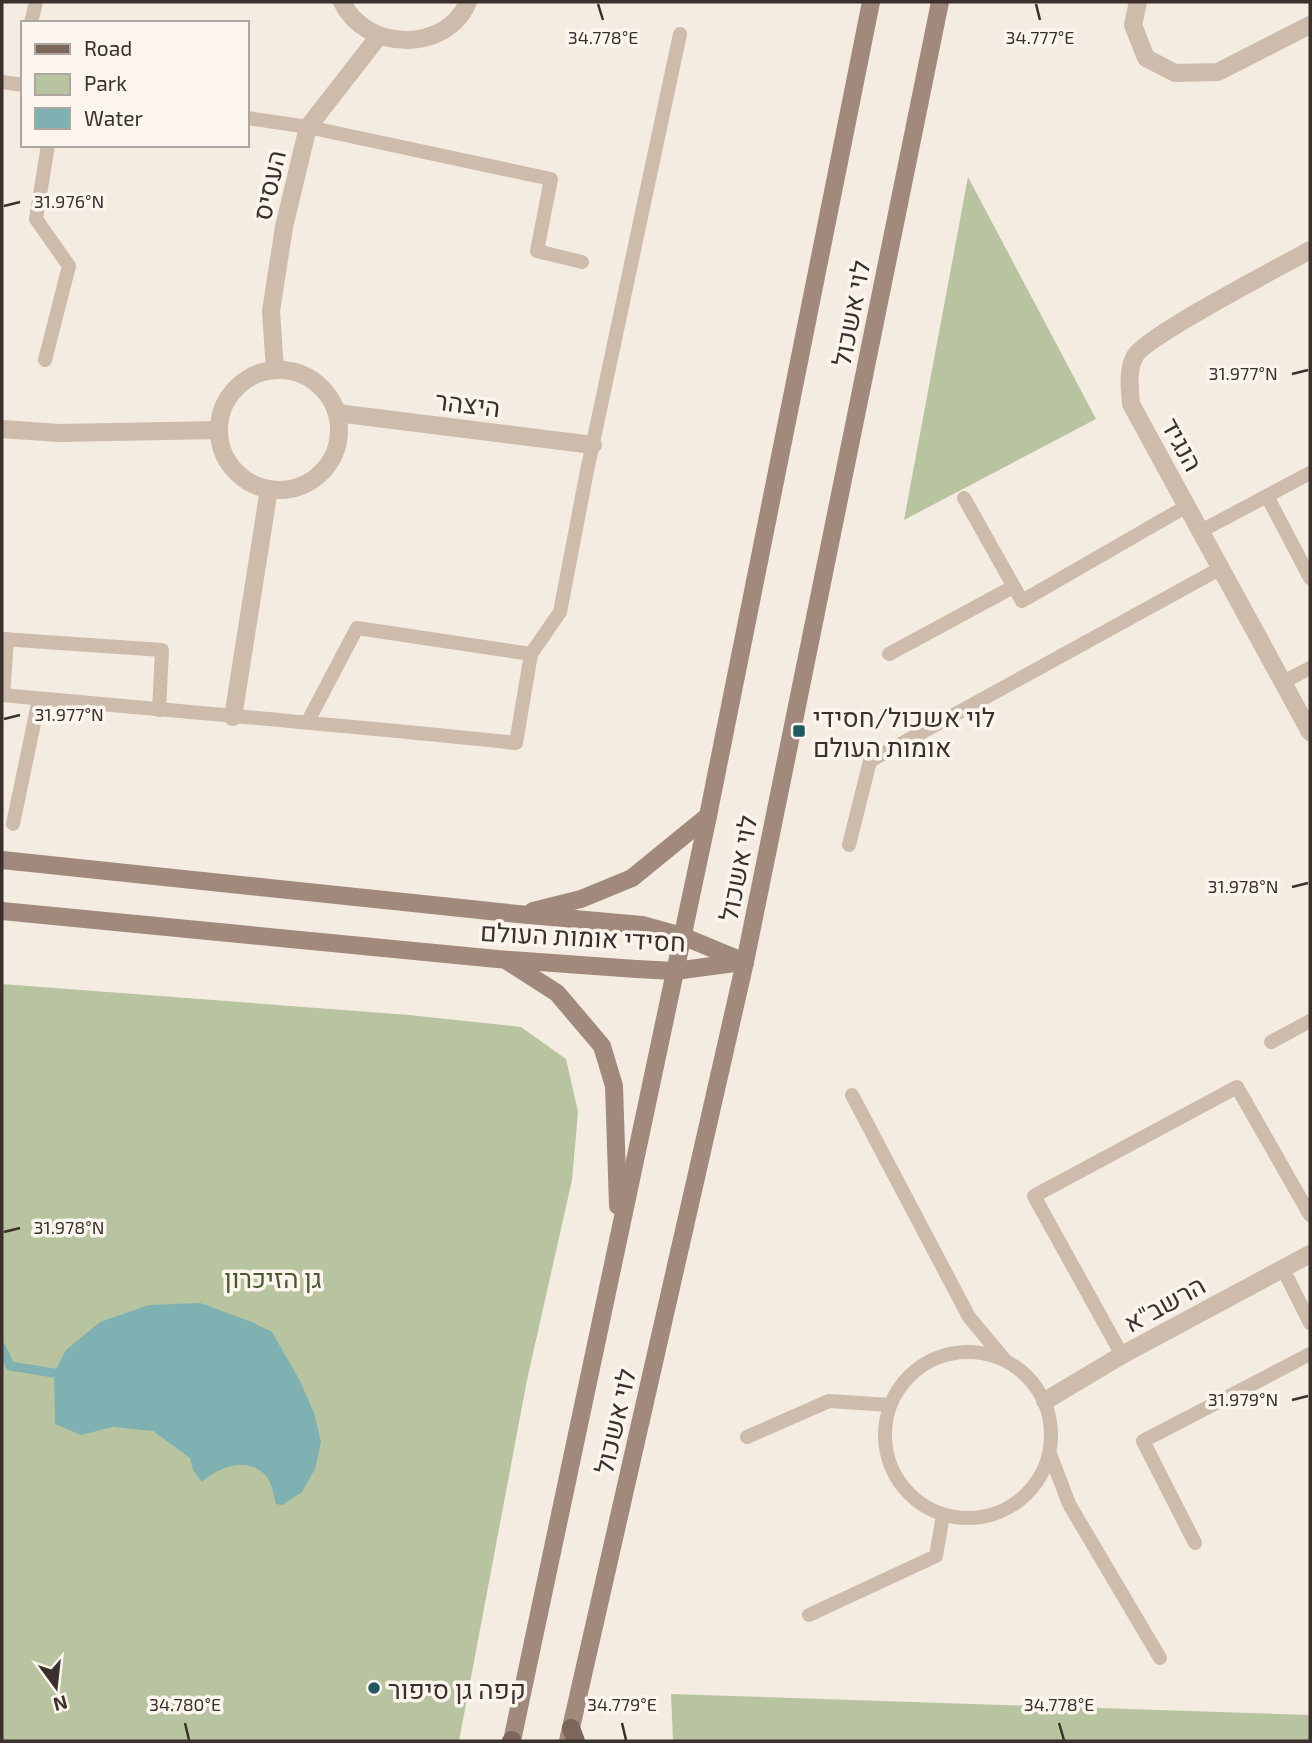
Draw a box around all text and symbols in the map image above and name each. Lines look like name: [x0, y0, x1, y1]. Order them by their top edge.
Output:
legend: [21, 21, 248, 147]
text: 34.778°E: [568, 26, 638, 48]
text: 34.777°E: [1006, 26, 1074, 48]
text: Road: [84, 35, 132, 60]
text: Park: [84, 70, 127, 95]
text: Water: [84, 105, 143, 130]
street label: העסיס: [245, 147, 291, 223]
text: 31.976°N: [34, 190, 104, 212]
street label: לוי אשכול: [825, 258, 875, 368]
text: 31.977°N: [1208, 362, 1278, 384]
street label: היצהר: [434, 384, 502, 422]
street label: הנגיד: [1156, 412, 1210, 476]
place label: לוי אשכול/חסידי אומות העולם: [813, 701, 995, 762]
text: 31.977°N: [34, 703, 104, 725]
marker: לוי אשכול/חסידי אומות העולם: [791, 723, 807, 739]
street label: לוי אשכול: [712, 813, 762, 923]
text: 31.978°N: [1208, 875, 1278, 897]
street label: חסידי אומות העולם: [479, 915, 687, 957]
text: 31.978°N: [34, 1216, 104, 1238]
park label: גן הזיכרון: [224, 1262, 322, 1293]
street label: הרשב"א: [1118, 1268, 1210, 1338]
street label: לוי אשכול: [587, 1365, 641, 1477]
text: 31.979°N: [1208, 1388, 1278, 1410]
north arrow: [21, 1652, 91, 1722]
place label: קפה גן סיפור: [388, 1673, 526, 1704]
marker: קפה גן סיפור: [366, 1680, 382, 1696]
text: N: [51, 1691, 70, 1717]
text: 34.780°E: [149, 1693, 221, 1715]
text: 34.779°E: [587, 1693, 657, 1715]
text: 34.778°E: [1024, 1693, 1094, 1715]

